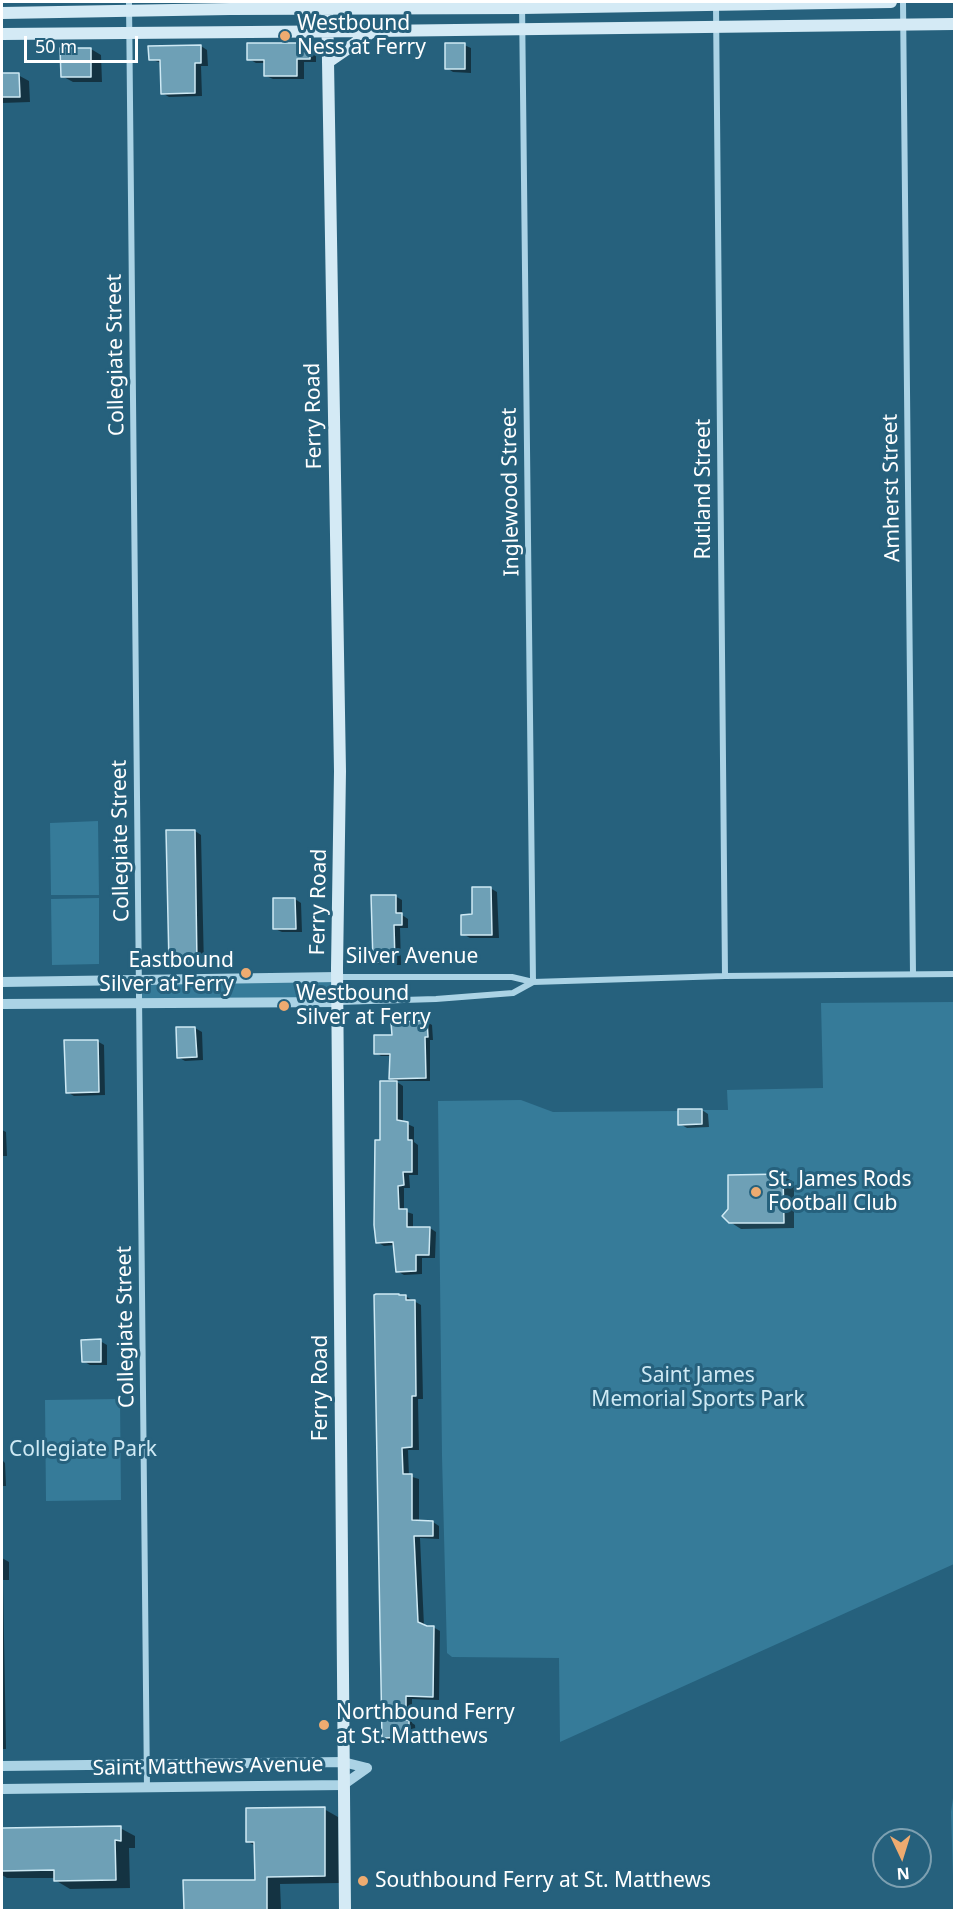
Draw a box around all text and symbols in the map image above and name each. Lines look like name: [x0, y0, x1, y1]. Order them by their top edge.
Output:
place label: Westbound Ness at Ferry: [297, 11, 426, 61]
scale bar: [27, 24, 141, 62]
marker: Westbound Ness at Ferry: [278, 29, 292, 43]
text: 50 m: [35, 34, 77, 58]
street label: Collegiate Street: [102, 274, 130, 436]
street label: Ferry Road: [300, 362, 328, 470]
street label: Inglewood Street: [497, 407, 525, 577]
street label: Amherst Street: [878, 414, 906, 562]
street label: Rutland Street: [691, 419, 717, 559]
street label: Collegiate Street: [107, 760, 135, 922]
street label: Ferry Road: [305, 848, 333, 956]
street label: Silver Avenue: [346, 944, 478, 970]
place label: Eastbound Silver at Ferry: [99, 948, 234, 998]
marker: Eastbound Silver at Ferry: [239, 966, 253, 980]
place label: Westbound Silver at Ferry: [296, 981, 431, 1031]
marker: Westbound Silver at Ferry: [277, 999, 291, 1013]
place label: St. James Rods Football Club: [768, 1167, 911, 1217]
marker: St. James Rods Football Club: [749, 1185, 763, 1199]
street label: Collegiate Street: [112, 1246, 140, 1408]
street label: Ferry Road: [308, 1335, 334, 1441]
park label: Saint James Memorial Sports Park: [591, 1363, 805, 1413]
park label: Collegiate Park: [9, 1437, 157, 1463]
place label: Northbound Ferry at St. Matthews: [336, 1700, 515, 1750]
marker: Northbound Ferry at St. Matthews: [317, 1718, 331, 1732]
street label: Saint Matthews Avenue: [92, 1752, 324, 1782]
north arrow: [872, 1828, 932, 1888]
text: N: [896, 1863, 910, 1885]
place label: Southbound Ferry at St. Matthews: [375, 1868, 711, 1894]
marker: Southbound Ferry at St. Matthews: [356, 1874, 370, 1888]

